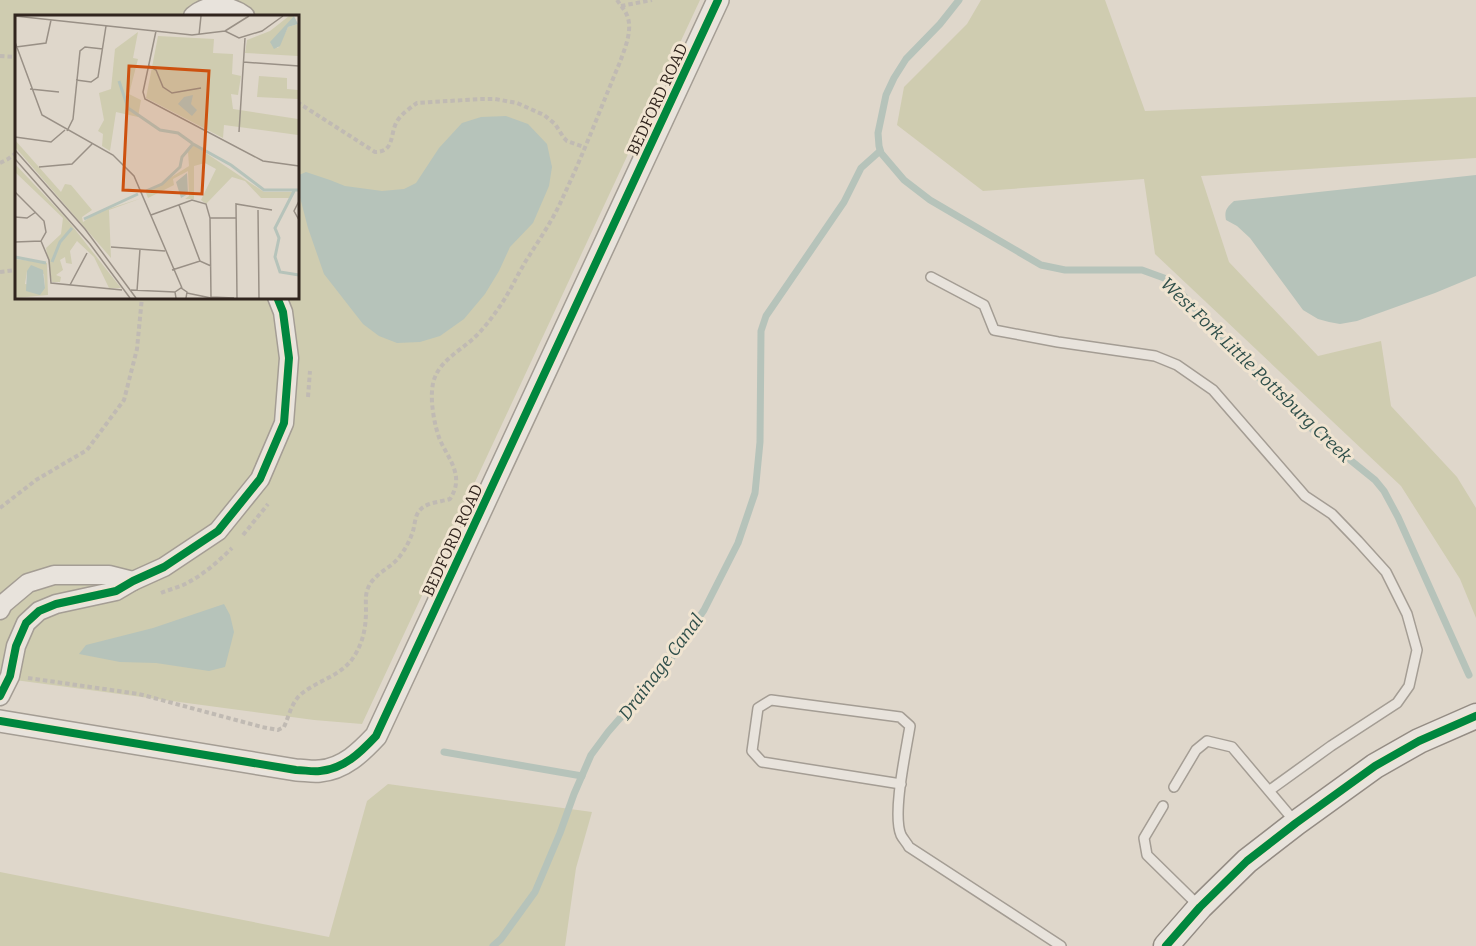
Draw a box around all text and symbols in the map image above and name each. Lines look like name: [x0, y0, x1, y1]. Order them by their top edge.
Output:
inset map: [15, 15, 298, 298]
street label: BEDFORD ROAD: [623, 40, 692, 158]
water label: West Fork Little Pottsburg Creek: [1156, 273, 1356, 467]
street label: BEDFORD ROAD: [418, 481, 487, 599]
water label: Drainage Canal: [614, 610, 708, 724]

